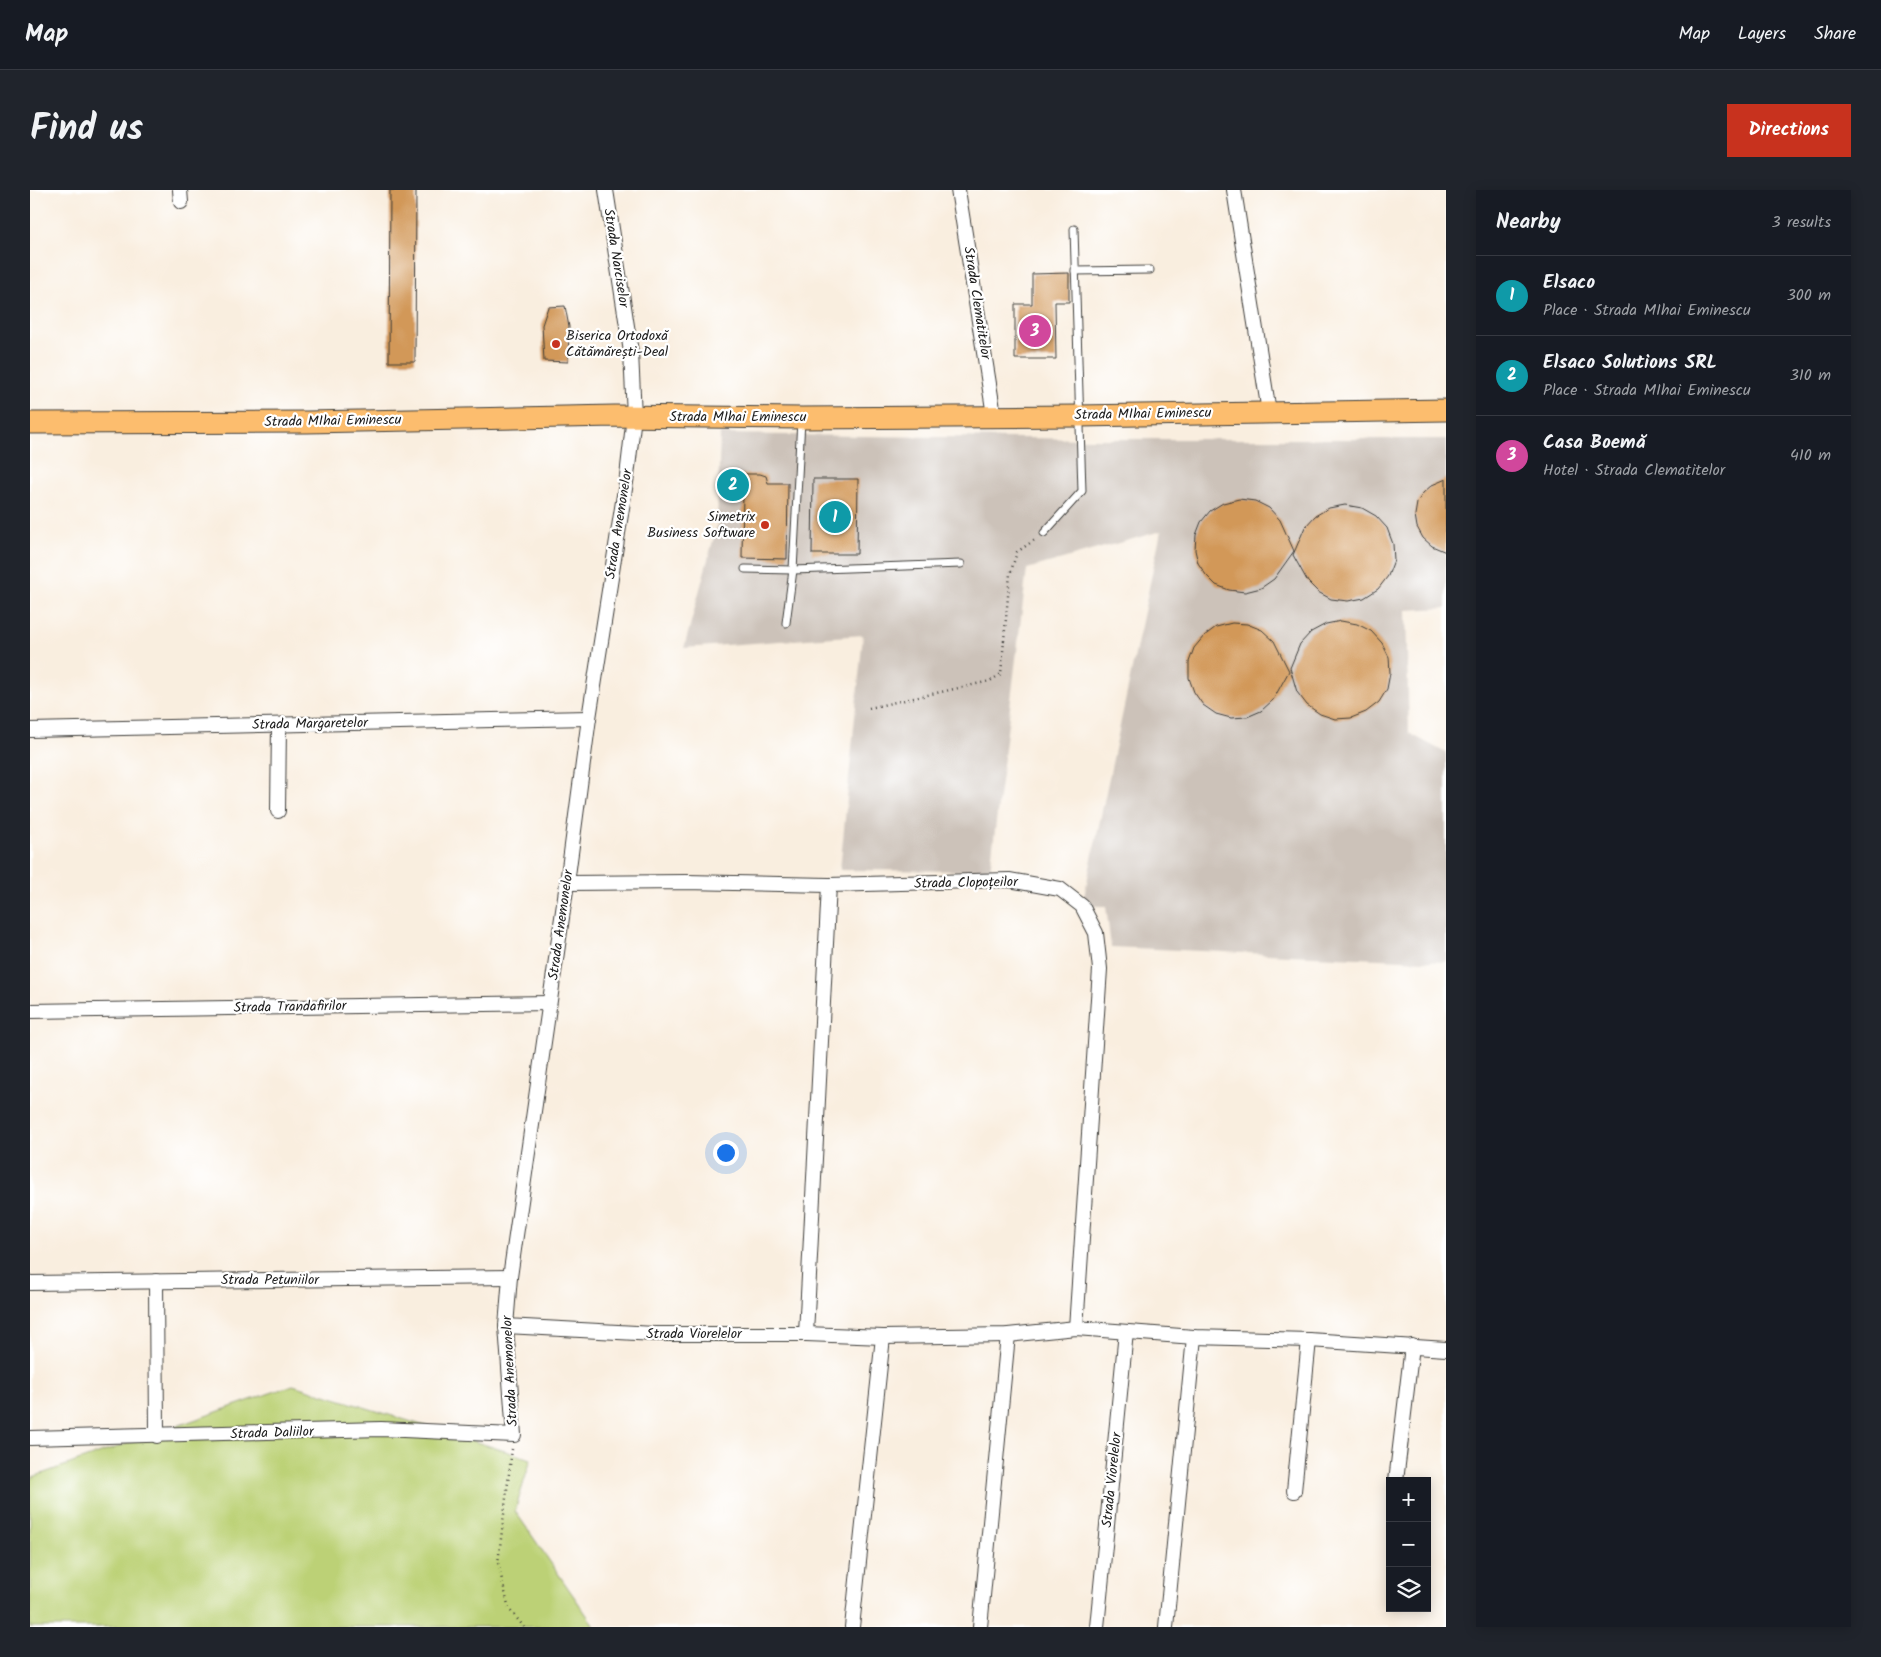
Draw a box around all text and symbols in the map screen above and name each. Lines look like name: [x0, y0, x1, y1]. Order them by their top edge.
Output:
text: Map: [25, 15, 68, 54]
text: Map: [1679, 20, 1710, 49]
text: Layers: [1738, 20, 1786, 49]
text: Share: [1814, 20, 1856, 49]
text: Find us: [30, 102, 143, 158]
button: Directions: [1727, 104, 1851, 157]
text: Nearby: [1496, 206, 1561, 239]
street label: Strada Narciselor: [597, 207, 635, 311]
text: 3 results: [1772, 210, 1831, 235]
street label: Strada Clematitelor: [957, 245, 997, 362]
text: Elsaco: [1543, 268, 1595, 298]
text: 1: [1510, 283, 1514, 308]
text: 300 m: [1787, 283, 1831, 308]
text: Place · Strada MIhai Eminescu: [1543, 298, 1751, 323]
pin: 3: [1019, 312, 1051, 350]
place label: Biserica Ortodoxă Cătămărești-Deal: [566, 325, 669, 363]
marker: Biserica Ortodoxă Cătămărești-Deal: [550, 338, 562, 350]
text: Elsaco Solutions SRL: [1543, 348, 1717, 378]
text: 2: [1507, 363, 1517, 388]
text: 310 m: [1790, 363, 1831, 388]
text: Place · Strada MIhai Eminescu: [1543, 378, 1751, 403]
street label: Strada MIhai Eminescu: [1074, 402, 1212, 426]
street label: Strada MIhai Eminescu: [670, 406, 807, 428]
street label: Strada MIhai Eminescu: [264, 409, 402, 433]
text: Casa Boemă: [1543, 428, 1646, 458]
text: 3: [1508, 443, 1516, 468]
text: 410 m: [1790, 443, 1831, 468]
text: Hotel · Strada Clematitelor: [1543, 458, 1725, 483]
street label: Strada Anemonelor: [599, 466, 639, 581]
pin: 2: [717, 466, 749, 504]
pin: 1: [819, 498, 851, 536]
place label: Simetrix Business Software: [647, 506, 756, 544]
marker: Simetrix Business Software: [759, 519, 771, 531]
street label: Strada Margaretelor: [252, 712, 369, 736]
street label: Strada Anemonelor: [542, 867, 580, 982]
street label: Strada Clopoțeilor: [914, 871, 1019, 895]
street label: Strada Trandafirilor: [233, 995, 348, 1019]
your location: [713, 1140, 739, 1166]
street label: Strada Petuniilor: [221, 1269, 320, 1291]
street label: Strada Anemonelor: [496, 1314, 524, 1427]
street label: Strada Viorelelor: [646, 1323, 743, 1345]
street label: Strada Daliilor: [230, 1421, 315, 1445]
street label: Strada Viorelelor: [1096, 1430, 1128, 1529]
map controls: [1386, 1477, 1431, 1612]
button: +: [1386, 1477, 1431, 1522]
button: −: [1386, 1522, 1431, 1567]
button: layers: [1386, 1567, 1431, 1612]

